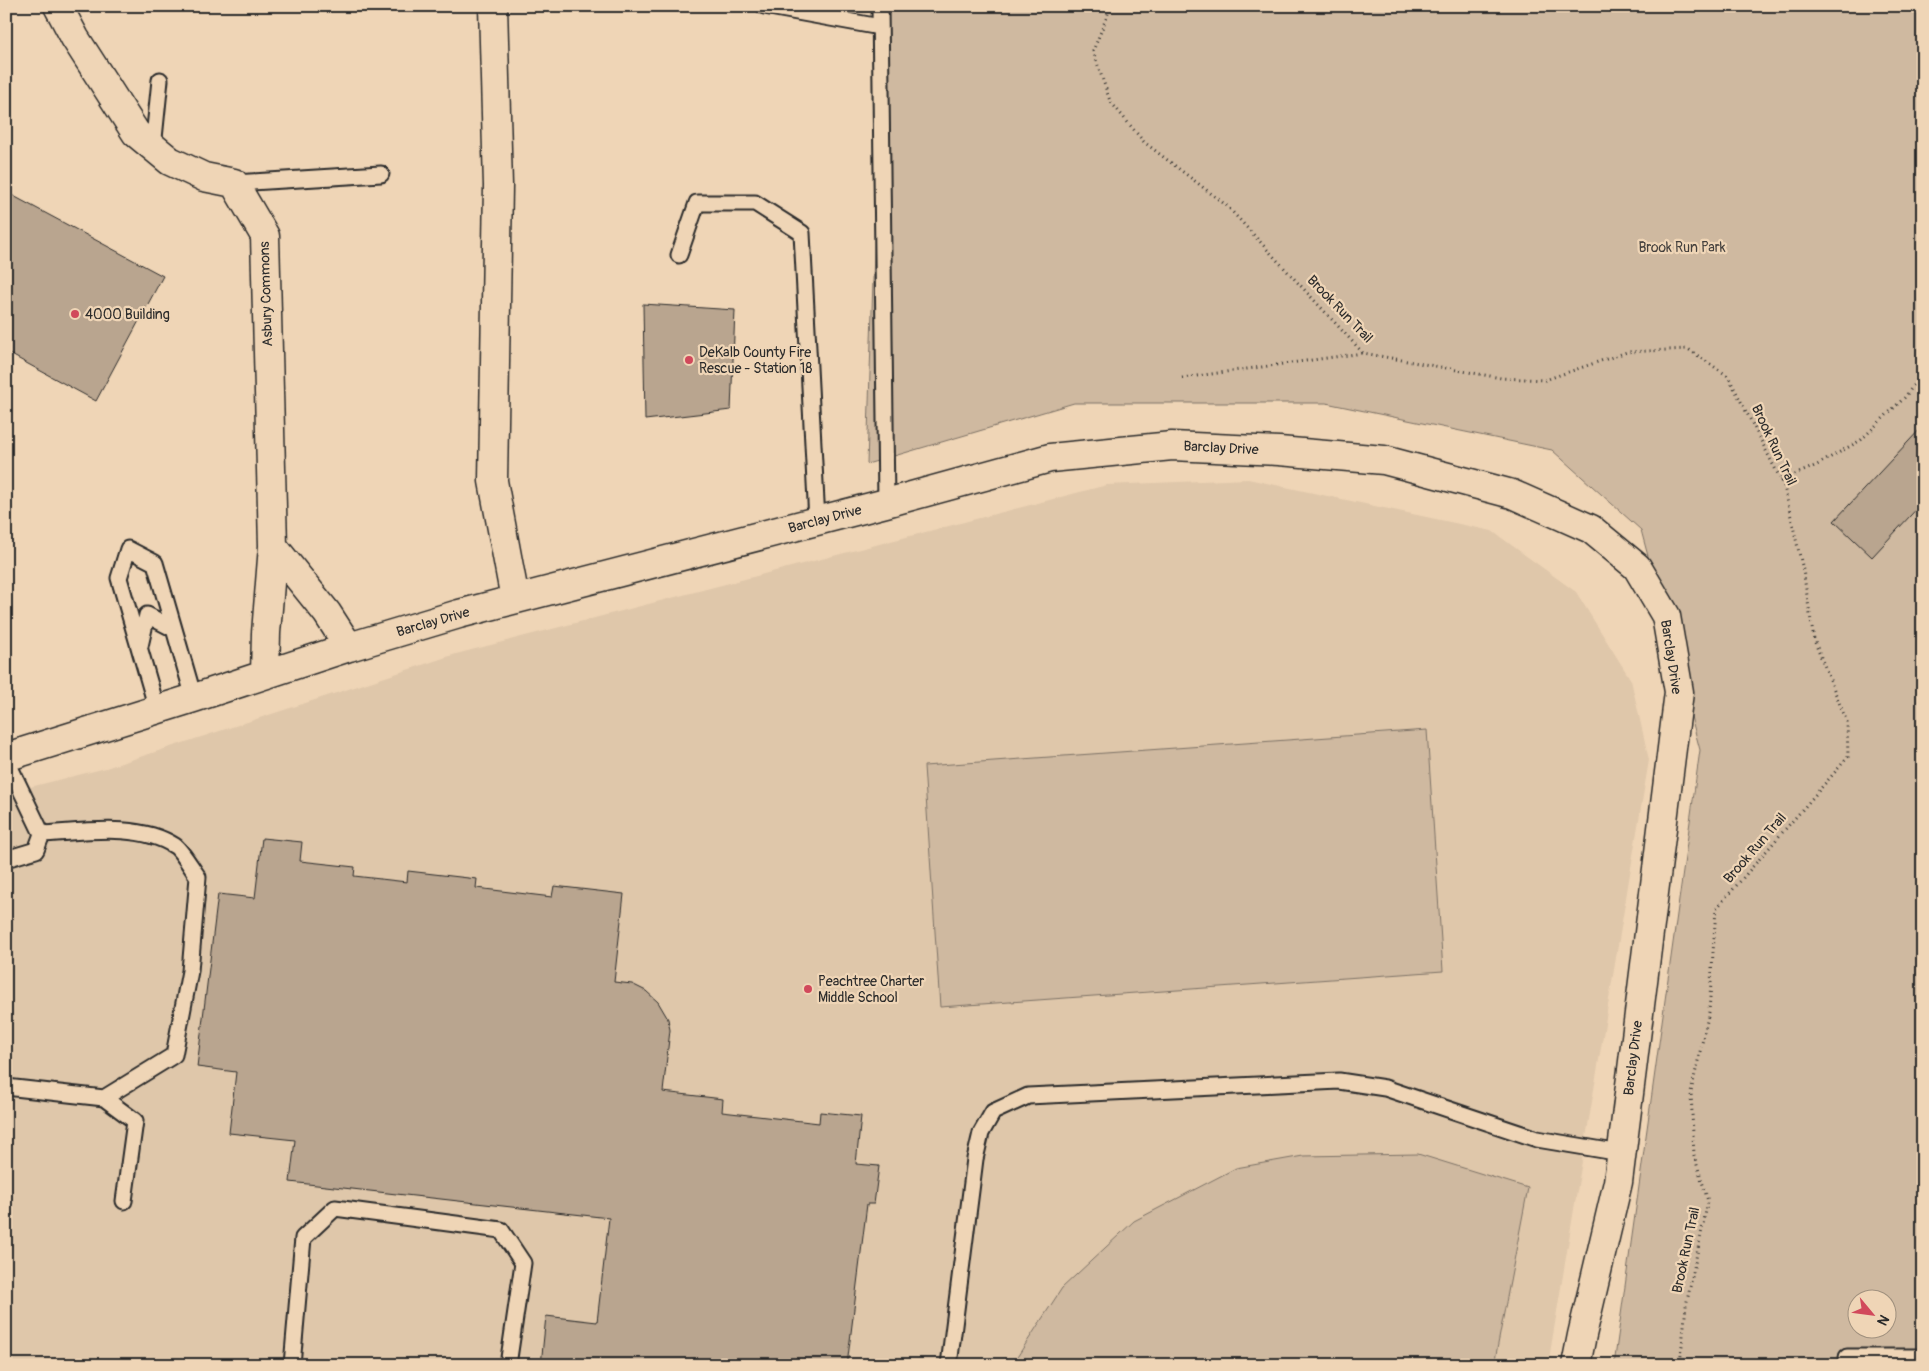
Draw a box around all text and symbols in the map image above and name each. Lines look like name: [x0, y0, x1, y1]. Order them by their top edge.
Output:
park label: Brook Run Park: [1638, 239, 1726, 256]
street label: Asbury Commons: [256, 240, 276, 347]
street label: Brook Run Trail: [1304, 272, 1376, 346]
place label: 4000 Building: [85, 306, 170, 323]
marker: 4000 Building: [69, 308, 81, 320]
place label: DeKalb County Fire Rescue - Station 18: [699, 344, 812, 377]
marker: DeKalb County Fire Rescue - Station 18: [683, 354, 695, 366]
street label: Brook Run Trail: [1748, 402, 1800, 488]
street label: Barclay Drive: [1183, 438, 1259, 458]
street label: Barclay Drive: [786, 501, 864, 537]
street label: Barclay Drive: [394, 603, 472, 641]
street label: Barclay Drive: [1657, 618, 1685, 696]
street label: Brook Run Trail: [1720, 809, 1790, 887]
place label: Peachtree Charter Middle School: [818, 973, 924, 1006]
marker: Peachtree Charter Middle School: [802, 983, 814, 995]
street label: Barclay Drive: [1620, 1020, 1646, 1096]
street label: Brook Run Trail: [1669, 1206, 1703, 1294]
north arrow: [1846, 1288, 1896, 1338]
text: N: [1873, 1312, 1893, 1328]

